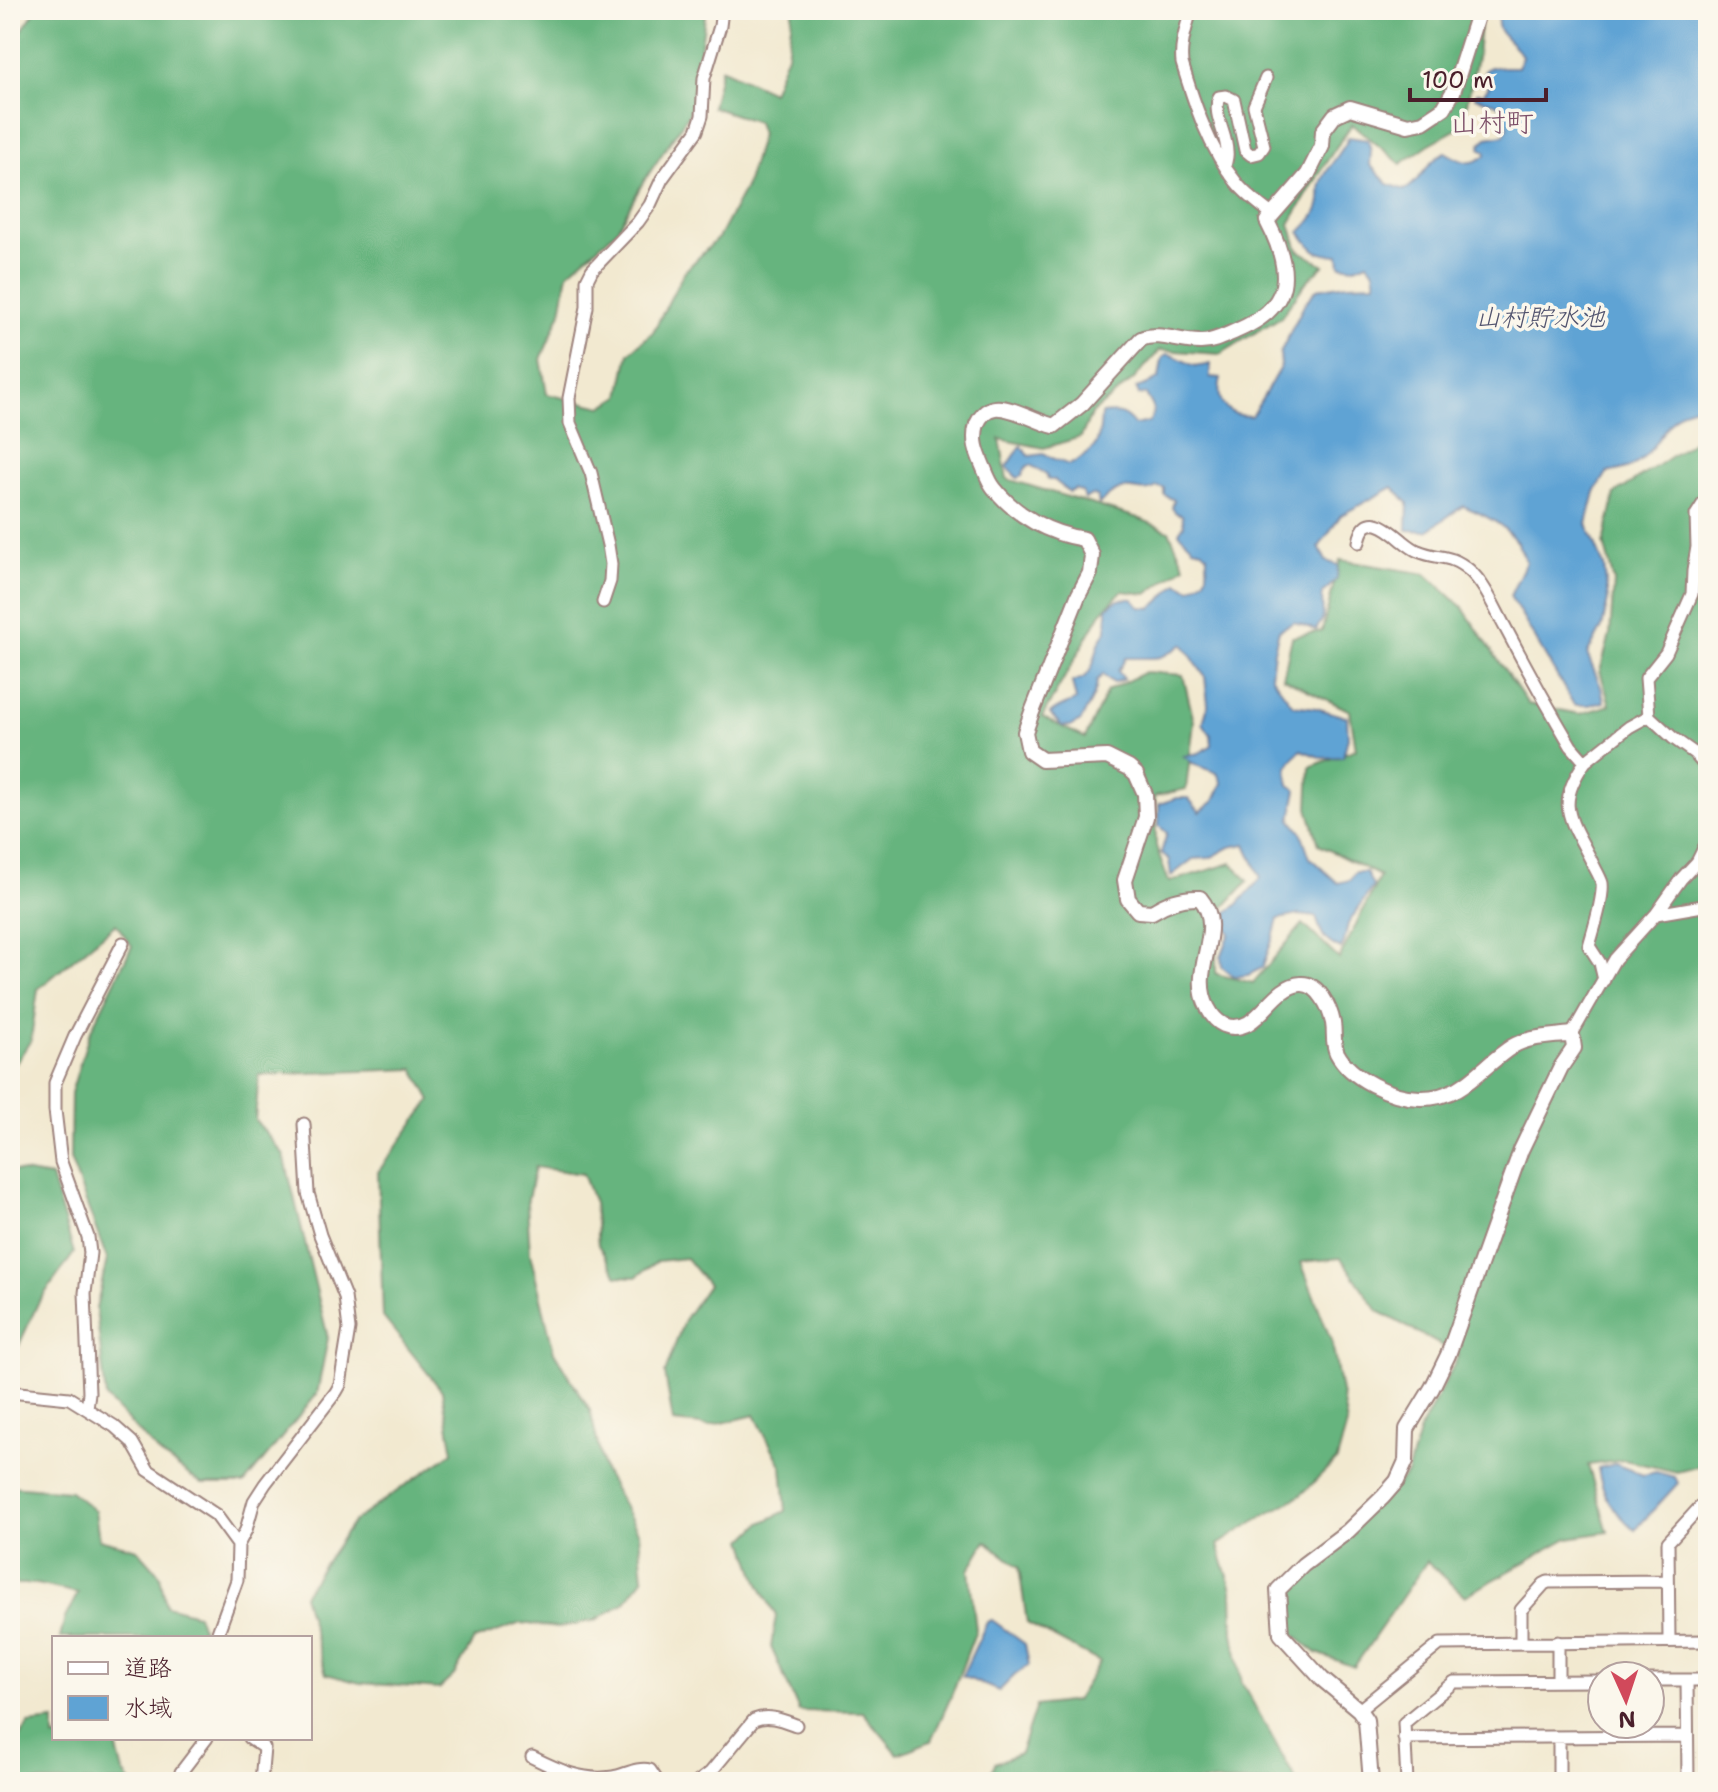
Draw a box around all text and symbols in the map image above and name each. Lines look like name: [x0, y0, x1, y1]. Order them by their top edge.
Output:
scale bar: [1410, 52, 1546, 102]
text: 100 m: [1422, 64, 1494, 96]
district label: 山村町: [1450, 103, 1534, 141]
water label: 山村貯水池: [1475, 299, 1606, 334]
legend: [52, 1636, 312, 1740]
text: 道路: [124, 1652, 172, 1684]
north arrow: [1586, 1660, 1666, 1740]
text: 水域: [124, 1692, 172, 1724]
text: N: [1618, 1705, 1636, 1734]

